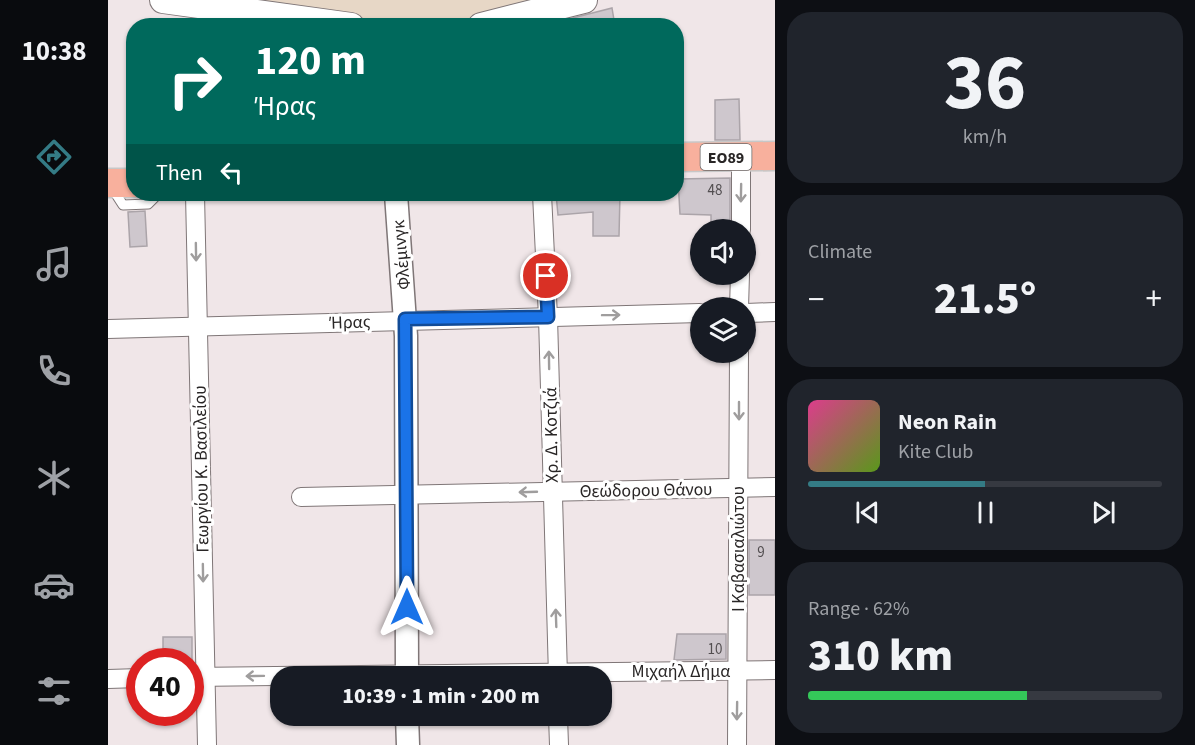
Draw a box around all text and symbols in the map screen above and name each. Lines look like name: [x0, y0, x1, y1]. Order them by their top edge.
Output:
text: 36: [944, 28, 1026, 139]
text: 120 m: [255, 31, 366, 91]
text: 10:38: [21, 32, 87, 71]
icon: right: [156, 42, 234, 120]
text: Ήρας: [255, 87, 316, 126]
text: km/h: [963, 123, 1007, 151]
icon: directions: [33, 136, 75, 178]
road number: ΕΟ89: [700, 144, 752, 170]
icon: left: [215, 156, 248, 189]
text: Then: [156, 157, 203, 189]
house number: 48: [708, 180, 722, 201]
one-way arrow: [736, 182, 747, 202]
street label: Φλέμινγκ: [386, 219, 417, 291]
map controls: [690, 219, 756, 363]
button: sound: [690, 219, 756, 285]
text: Climate: [808, 238, 872, 266]
one-way arrow: [190, 241, 202, 261]
icon: music: [33, 243, 75, 285]
pin: [520, 250, 571, 301]
icon: arrive: [529, 259, 562, 292]
text: 21.5°: [934, 267, 1036, 331]
text: −: [808, 276, 824, 323]
text: +: [1146, 276, 1162, 323]
button: layers: [690, 297, 756, 363]
street label: Ήρας: [328, 309, 371, 336]
one-way arrow: [600, 310, 620, 321]
icon: phone: [33, 350, 75, 392]
one-way arrow: [543, 351, 555, 371]
street label: Γεωργίου Κ. Βασιλείου: [188, 385, 215, 553]
street label: Χρ. Δ. Κοτζιά: [538, 387, 565, 483]
one-way arrow: [733, 400, 745, 420]
text: Neon Rain: [898, 406, 997, 438]
text: Kite Club: [898, 438, 973, 466]
icon: climate: [33, 457, 75, 499]
street label: Θεώδορου Θάνου: [579, 477, 713, 504]
street label: Ι Καβασιαλιώτου: [726, 486, 751, 612]
one-way arrow: [518, 487, 538, 498]
icon: previous: [851, 496, 884, 529]
icon: pause: [969, 496, 1002, 529]
icon: next: [1087, 496, 1120, 529]
house number: 9: [757, 542, 765, 563]
one-way arrow: [197, 562, 209, 582]
icon: car: [33, 564, 75, 606]
position arrow: [375, 575, 439, 639]
text: Range · 62%: [808, 595, 909, 623]
one-way arrow: [550, 609, 562, 629]
text: 310 km: [808, 624, 953, 688]
house number: 10: [708, 639, 722, 660]
speed limit sign: 40: [126, 648, 204, 726]
street label: Μιχαήλ Δήμα: [632, 659, 730, 684]
icon: filters: [33, 670, 75, 712]
one-way arrow: [245, 670, 265, 682]
text: 10:39 · 1 min · 200 m: [342, 680, 540, 712]
one-way arrow: [731, 700, 743, 720]

